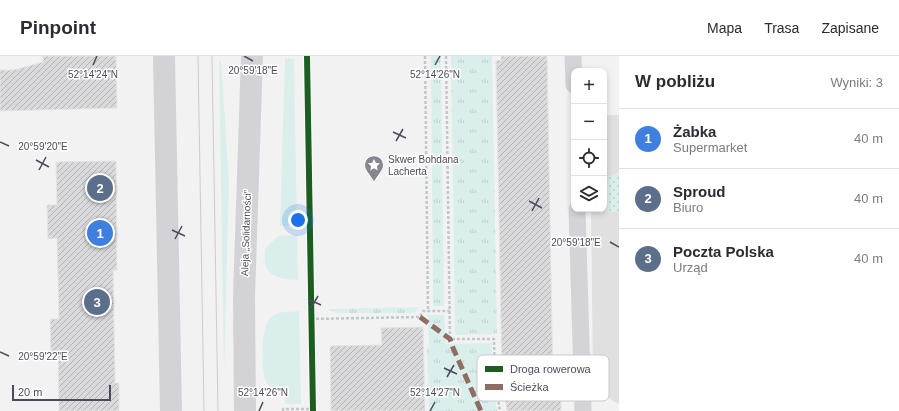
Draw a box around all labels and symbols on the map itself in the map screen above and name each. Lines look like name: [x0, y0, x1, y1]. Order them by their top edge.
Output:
text: 20°59'18"E: [228, 65, 278, 76]
text: 52°14'24"N: [68, 69, 118, 80]
text: 52°14'26"N: [410, 69, 460, 80]
text: 20°59'20"E: [18, 141, 68, 152]
place icon: Skwer Bohdana Lacherta: [363, 154, 385, 182]
place label: Skwer Bohdana Lacherta: [388, 154, 459, 177]
pin: 2: [87, 173, 113, 203]
street label: Aleja „Solidarności”: [239, 190, 253, 276]
your location: [288, 210, 308, 230]
pin: 1: [87, 218, 113, 248]
text: 20°59'18"E: [551, 237, 601, 248]
pin: 3: [84, 287, 110, 317]
text: 20°59'22"E: [18, 351, 68, 362]
legend: [477, 355, 609, 401]
text: Droga rowerowa: [510, 363, 592, 375]
text: Ścieżka: [510, 381, 549, 393]
scale bar: [12, 383, 111, 402]
text: 52°14'26"N: [238, 387, 288, 398]
text: 52°14'27"N: [410, 387, 460, 398]

